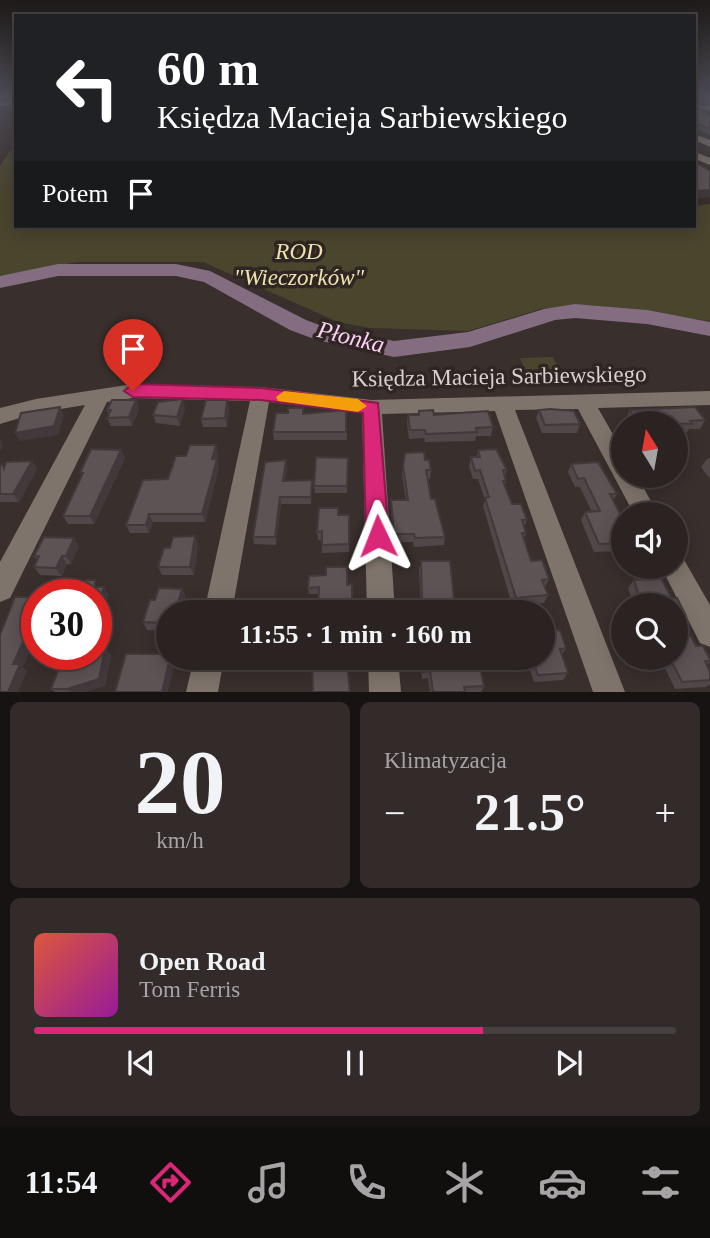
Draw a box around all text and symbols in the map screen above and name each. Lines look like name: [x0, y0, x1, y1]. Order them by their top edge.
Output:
text: 60 m: [157, 41, 259, 96]
icon: left: [42, 42, 133, 133]
text: Księdza Macieja Sarbiewskiego: [157, 99, 568, 135]
icon: arrive: [122, 175, 160, 213]
text: Potem: [42, 179, 108, 208]
park label: ROD "Wieczorków": [234, 239, 365, 290]
water label: Płonka: [314, 316, 387, 358]
pin: [103, 319, 163, 391]
icon: arrive: [114, 330, 152, 368]
street label: Księdza Macieja Sarbiewskiego: [351, 361, 647, 392]
north arrow: [611, 411, 688, 488]
map controls: [611, 411, 688, 670]
position arrow: [341, 499, 415, 573]
button: sound: [611, 502, 688, 579]
speed limit sign: 30: [21, 579, 112, 670]
button: search: [611, 593, 688, 670]
text: 11:55 · 1 min · 160 m: [239, 620, 472, 649]
text: 20: [135, 732, 226, 833]
text: Klimatyzacja: [384, 748, 507, 773]
text: 21.5°: [474, 784, 586, 841]
text: −: [384, 792, 405, 834]
text: +: [655, 792, 676, 834]
text: km/h: [156, 828, 204, 853]
text: Open Road: [139, 947, 265, 976]
text: Tom Ferris: [139, 977, 240, 1002]
icon: previous: [122, 1044, 160, 1082]
icon: pause: [336, 1044, 374, 1082]
icon: next: [550, 1044, 588, 1082]
icon: directions: [146, 1158, 195, 1207]
icon: music: [244, 1158, 293, 1207]
icon: phone: [342, 1158, 391, 1207]
icon: climate: [440, 1158, 489, 1207]
icon: car: [538, 1158, 587, 1207]
icon: filters: [636, 1158, 685, 1207]
text: 11:54: [25, 1164, 97, 1200]

